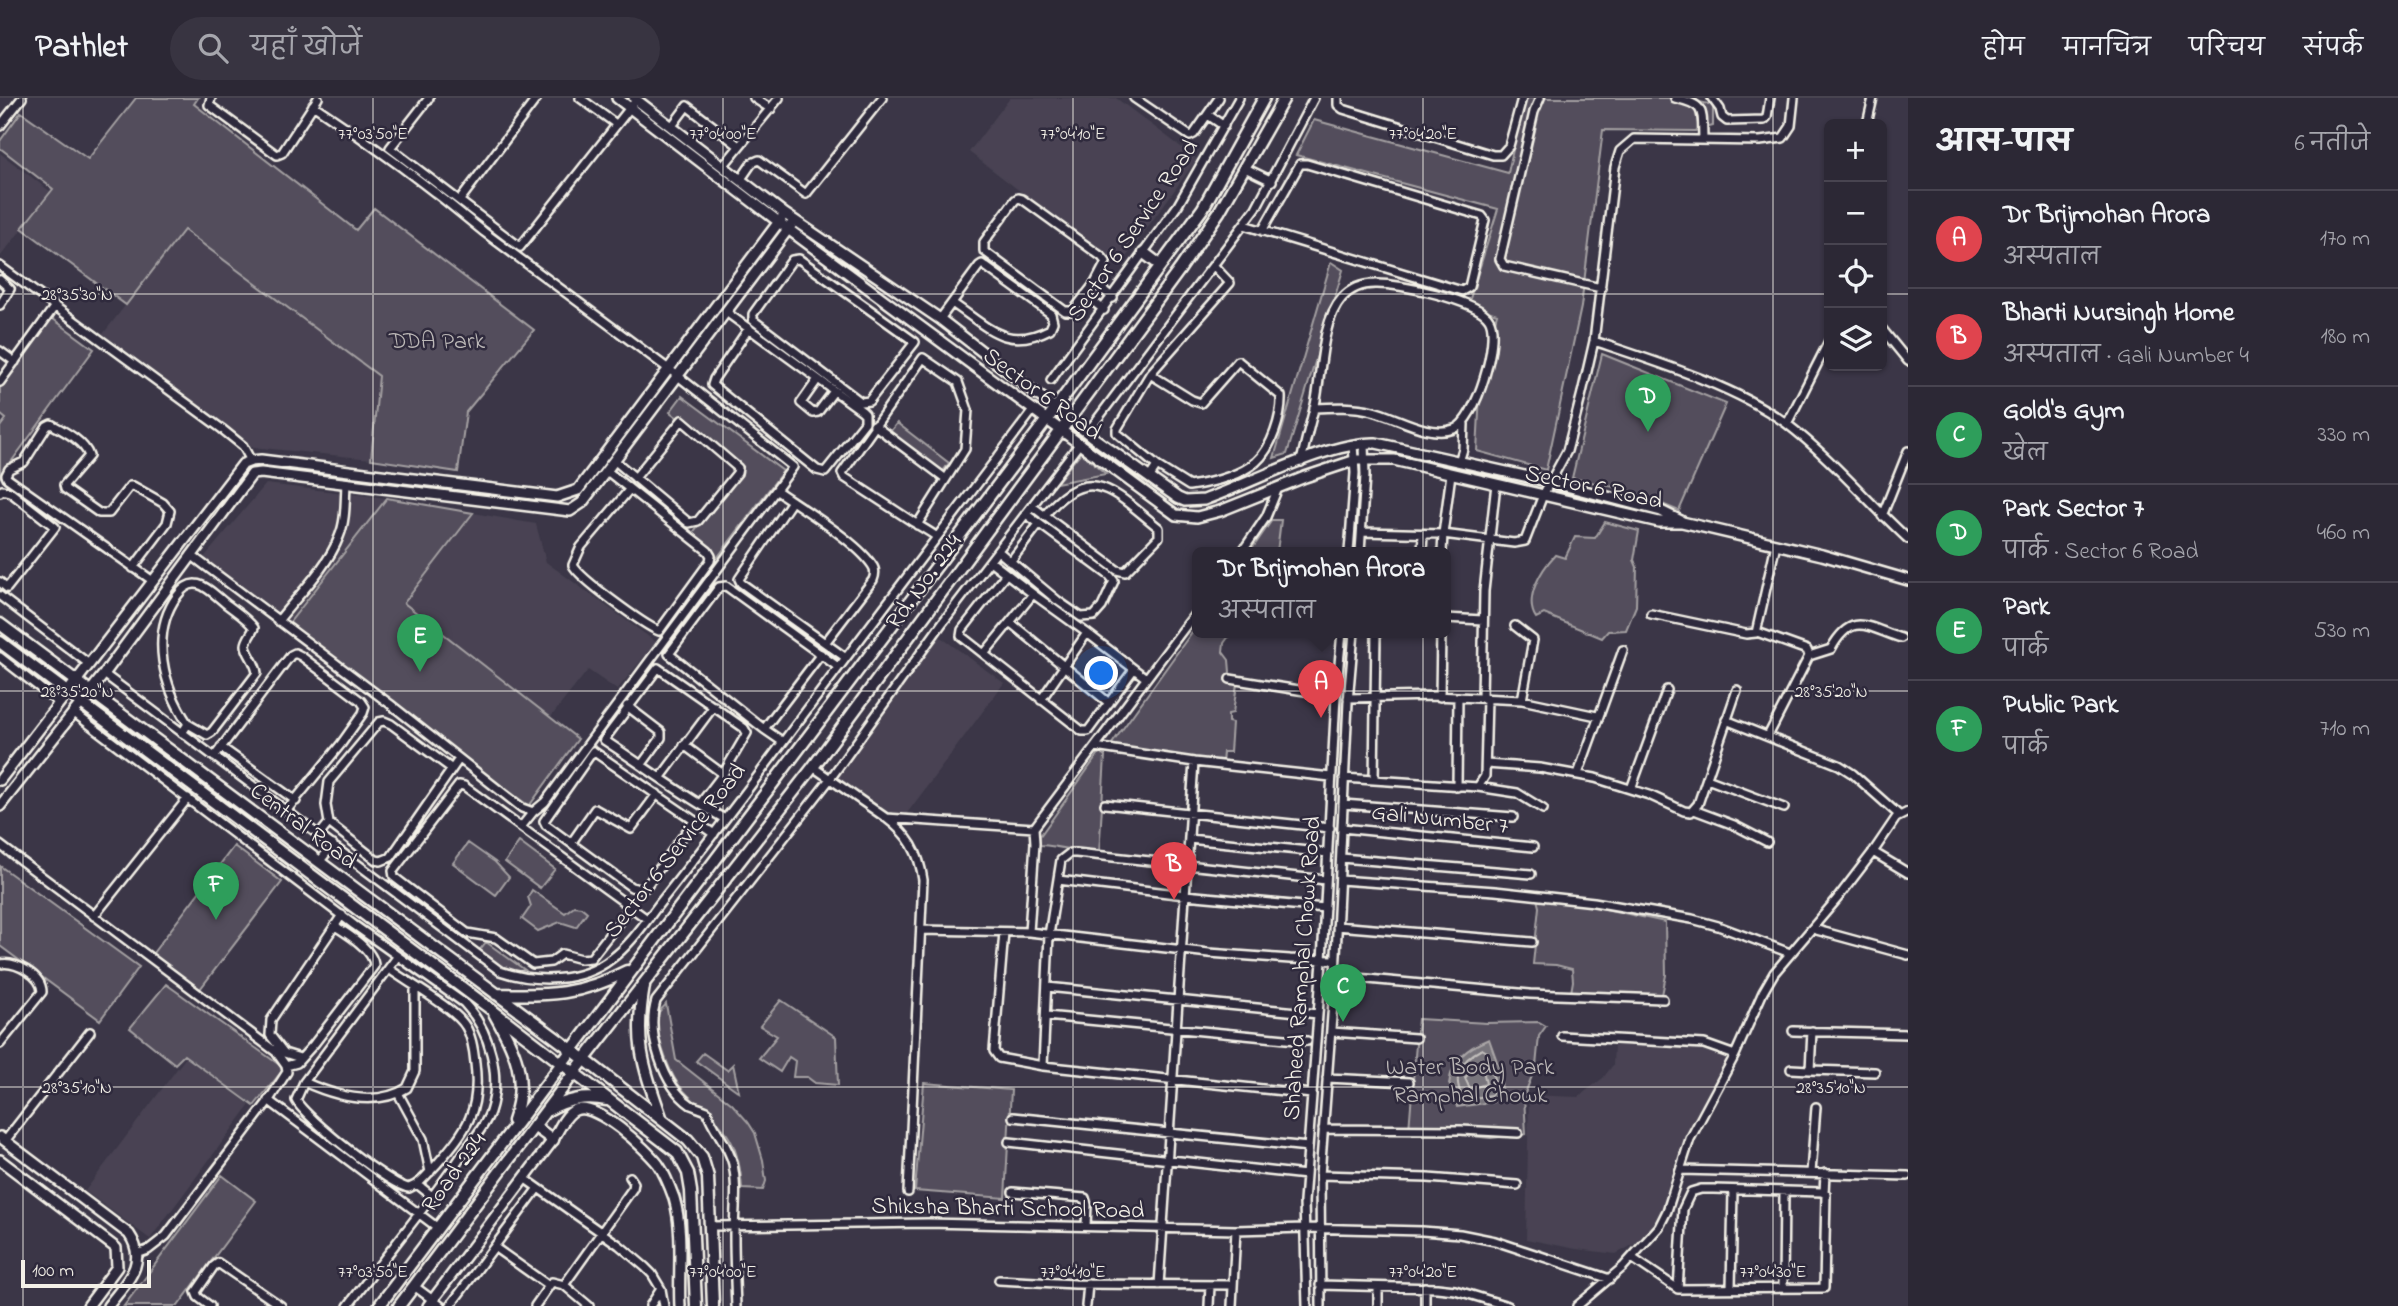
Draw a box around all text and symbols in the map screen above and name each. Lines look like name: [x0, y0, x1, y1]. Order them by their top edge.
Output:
search box: [170, 17, 660, 80]
text: Pathlet: [35, 24, 128, 72]
icon: search: [194, 29, 232, 67]
text: यहाँ खोजें: [250, 30, 362, 68]
text: होम: [1982, 32, 2025, 67]
text: मानचित्र: [2063, 32, 2151, 67]
text: परिचय: [2189, 32, 2265, 67]
text: संपर्क: [2303, 32, 2363, 67]
map controls: [1824, 119, 1887, 371]
button: +: [1824, 119, 1887, 182]
text: 77°03'50"E: [338, 122, 408, 148]
text: 77°04'00"E: [689, 122, 757, 148]
text: 77°04'10"E: [1040, 122, 1106, 148]
text: 77°04'20"E: [1389, 122, 1457, 148]
text: आस-पास: [1936, 122, 2072, 166]
text: 6 नतीजे: [2294, 128, 2370, 161]
street label: Sector 6 Service Road: [1060, 132, 1209, 330]
button: −: [1824, 182, 1887, 245]
text: Dr Brijmohan Arora: [2003, 197, 2210, 235]
text: A: [1952, 223, 1966, 256]
text: 170 m: [2320, 223, 2370, 256]
text: अस्पताल: [2003, 242, 2101, 275]
button: locate: [1824, 245, 1887, 308]
text: 28°35'30"N: [41, 283, 113, 309]
text: Bharti Nursingh Home: [2003, 295, 2234, 333]
button: layers: [1824, 308, 1887, 371]
text: B: [1951, 321, 1967, 354]
text: 180 m: [2321, 321, 2370, 354]
park label: DDA Park: [388, 325, 485, 360]
street label: Sector 6 Road: [975, 340, 1109, 450]
text: अस्पताल · Gali Number 4: [2003, 340, 2249, 373]
pin: D: [1625, 374, 1671, 432]
text: Gold's Gym: [2003, 393, 2124, 431]
text: C: [1953, 419, 1965, 452]
text: 330 m: [2317, 419, 2370, 452]
text: खेल: [2003, 438, 2048, 471]
street label: Sector 6 Road: [1522, 457, 1666, 520]
text: Park Sector 7: [2003, 491, 2144, 529]
text: D: [1951, 517, 1967, 550]
text: 460 m: [2317, 517, 2370, 550]
street label: Rd. No. 224: [878, 527, 972, 638]
text: पार्क · Sector 6 Road: [2003, 536, 2198, 569]
popup: [1192, 547, 1451, 638]
text: Dr Brijmohan Arora: [1218, 551, 1425, 589]
text: Park: [2003, 589, 2050, 627]
text: अस्पताल: [1218, 596, 1315, 629]
pin: E: [397, 614, 443, 672]
text: E: [1952, 615, 1966, 648]
text: 530 m: [2314, 615, 2370, 648]
text: पार्क: [2003, 634, 2048, 667]
your location: [1084, 656, 1118, 690]
pin: A: [1298, 660, 1344, 718]
text: 28°35'20"N: [40, 680, 114, 706]
text: 28°35'20"N: [1794, 680, 1868, 706]
text: Public Park: [2003, 687, 2118, 725]
text: F: [1952, 713, 1966, 746]
text: 710 m: [2320, 713, 2370, 746]
text: पार्क: [2003, 732, 2048, 765]
street label: Sector 6 Service Road: [596, 756, 756, 947]
street label: Central Road: [241, 775, 364, 879]
street label: Gali Number 7: [1369, 796, 1510, 845]
street label: Shaheed Ramphal Chowk Road: [1275, 814, 1332, 1121]
pin: B: [1151, 842, 1197, 900]
pin: F: [193, 862, 239, 920]
pin: C: [1320, 964, 1366, 1022]
park label: Water Body Park Ramphal Chowk: [1386, 1051, 1555, 1114]
text: 28°35'10"N: [42, 1076, 112, 1102]
text: 28°35'10"N: [1796, 1076, 1866, 1102]
street label: Road 224: [414, 1126, 496, 1221]
street label: Shiksha Bharti School Road: [871, 1190, 1145, 1229]
scale bar: [21, 1257, 150, 1289]
text: 100 m: [32, 1258, 74, 1285]
text: 77°03'50"E: [338, 1260, 408, 1286]
text: 77°04'00"E: [689, 1260, 757, 1286]
text: 77°04'10"E: [1040, 1260, 1106, 1286]
text: 77°04'20"E: [1389, 1260, 1457, 1286]
text: 77°04'30"E: [1739, 1260, 1807, 1286]

